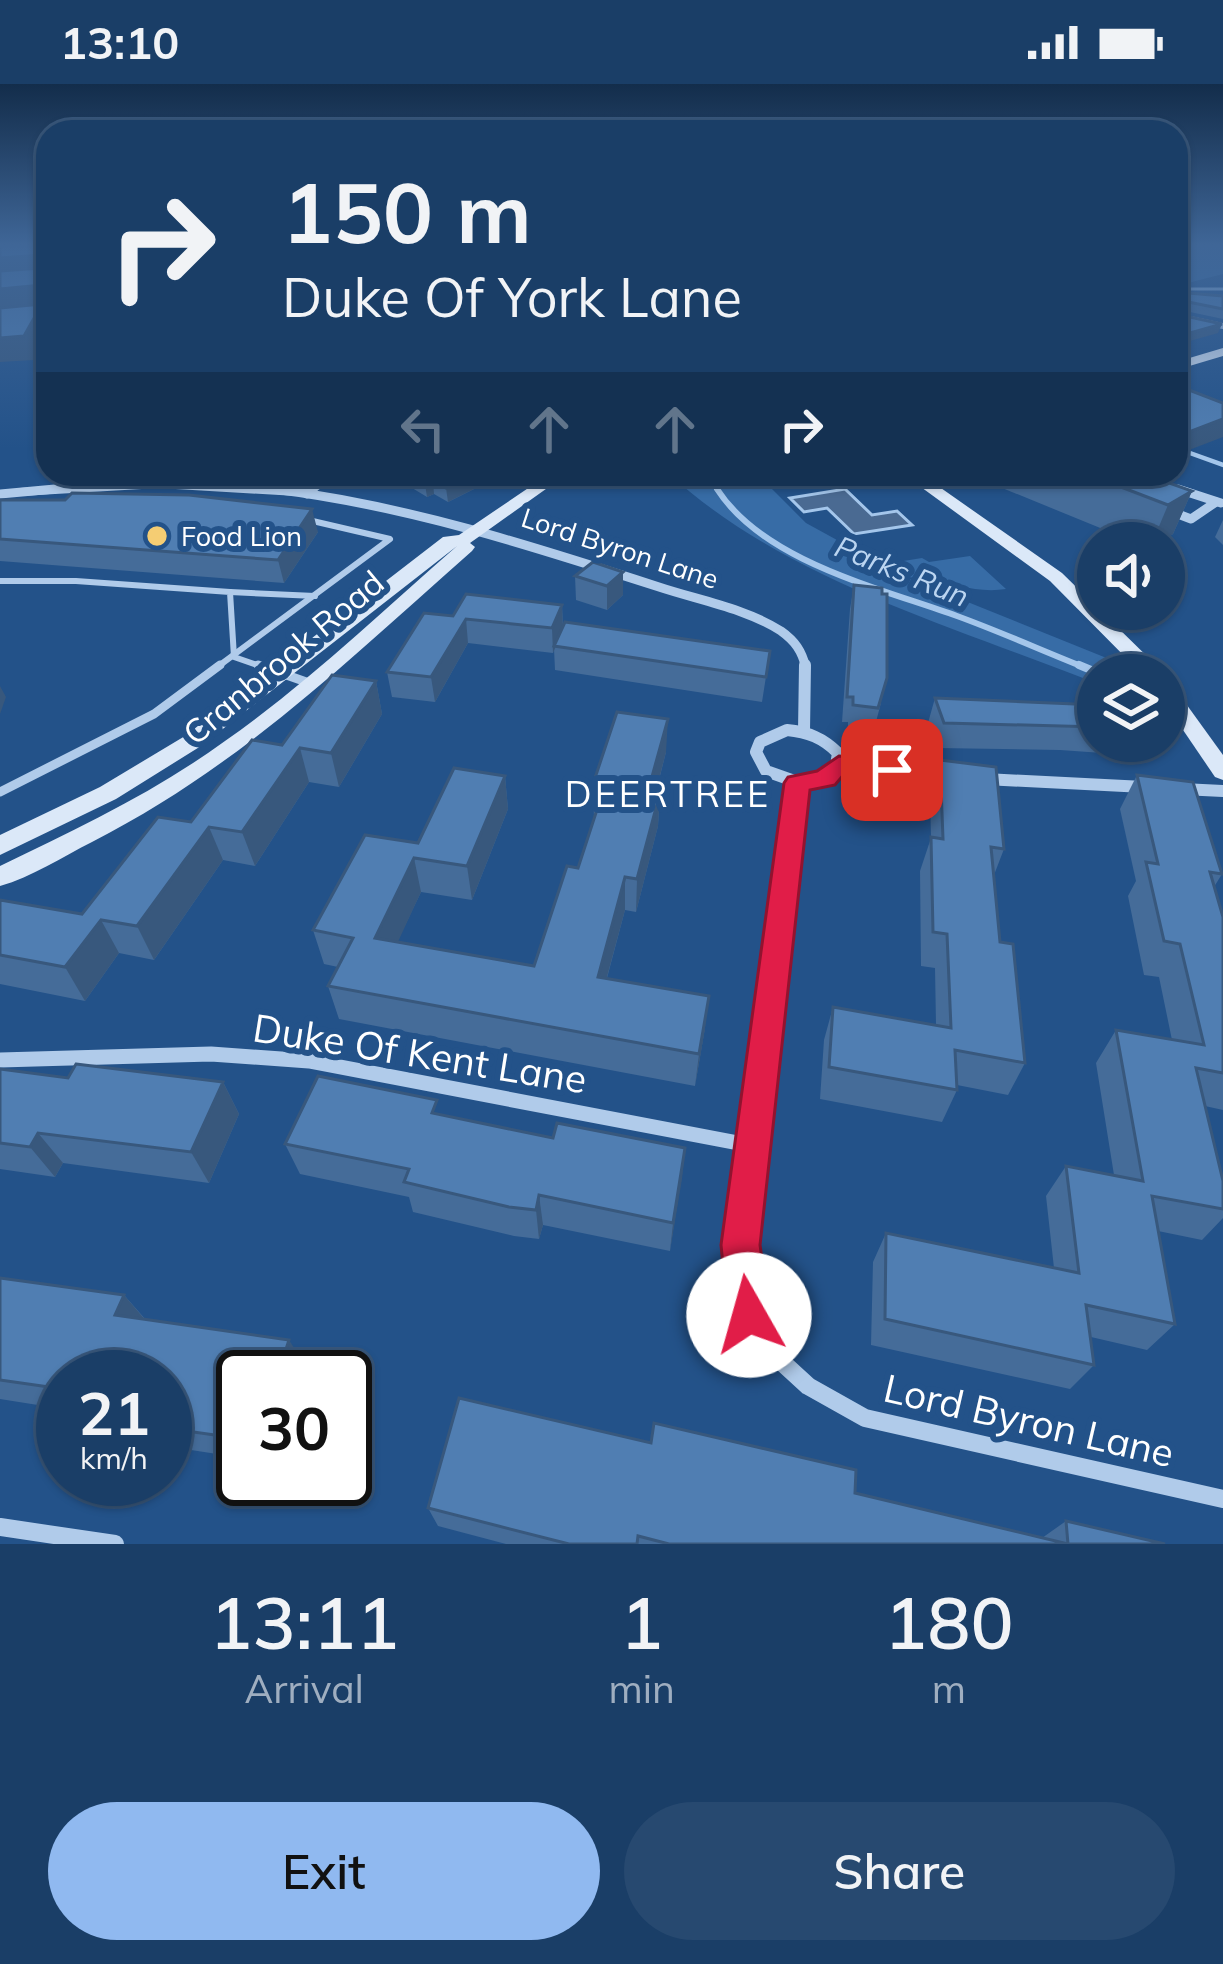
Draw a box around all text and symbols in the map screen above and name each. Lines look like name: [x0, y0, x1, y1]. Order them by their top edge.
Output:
text: 13:10: [60, 14, 179, 70]
text: 150 m: [282, 159, 532, 264]
icon: right: [84, 168, 240, 324]
text: Duke Of York Lane: [282, 263, 742, 331]
icon: left: [390, 396, 456, 462]
icon: ahead: [516, 396, 582, 462]
icon: ahead: [642, 396, 708, 462]
icon: right: [768, 396, 834, 462]
street label: Lord Byron Lane: [517, 500, 723, 596]
place label: Food Lion: [181, 519, 302, 553]
map controls: [1077, 522, 1185, 762]
button: sound: [1077, 522, 1185, 630]
marker: Food Lion: [144, 523, 170, 549]
water label: Parks Run: [829, 527, 975, 615]
street label: Cranbrook Road: [174, 561, 392, 753]
button: layers: [1077, 654, 1185, 762]
pin: [841, 719, 943, 821]
icon: arrive: [859, 737, 925, 803]
district label: DEERTREE: [565, 771, 771, 816]
street label: Duke Of Kent Lane: [250, 1002, 590, 1104]
position arrow: [686, 1252, 812, 1378]
speed limit sign: 30: [216, 1350, 372, 1506]
street label: Lord Byron Lane: [879, 1363, 1179, 1477]
text: 21: [78, 1375, 150, 1450]
text: km/h: [80, 1439, 148, 1477]
text: 13:11: [209, 1577, 399, 1667]
text: 1: [620, 1577, 663, 1667]
text: 180: [884, 1577, 1014, 1667]
text: Arrival: [245, 1664, 364, 1713]
text: min: [608, 1664, 675, 1713]
text: m: [932, 1664, 966, 1713]
button: Exit: [48, 1802, 600, 1940]
button: Share: [624, 1802, 1175, 1940]

